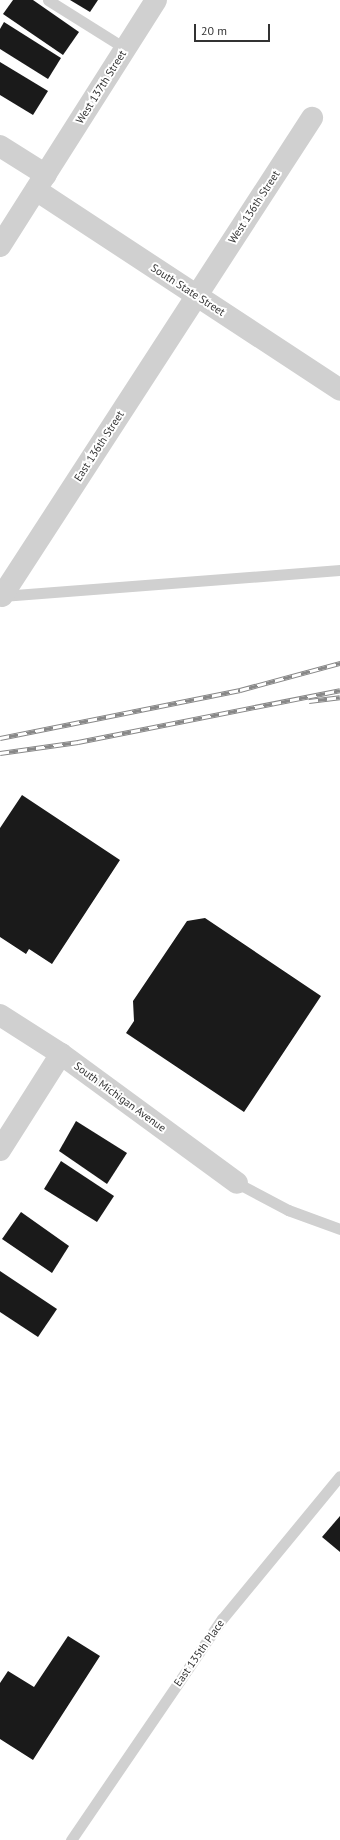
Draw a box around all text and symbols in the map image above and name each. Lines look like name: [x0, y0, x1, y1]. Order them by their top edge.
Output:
scale bar: [196, 16, 272, 42]
text: 20 m: [201, 23, 227, 38]
street label: West 137th Street: [73, 48, 129, 126]
street label: West 136th Street: [226, 168, 282, 246]
street label: South State Street: [149, 261, 227, 319]
street label: East 136th Street: [71, 408, 127, 484]
street label: South Michigan Avenue: [71, 1059, 169, 1135]
street label: East 135th Place: [171, 1617, 227, 1689]

